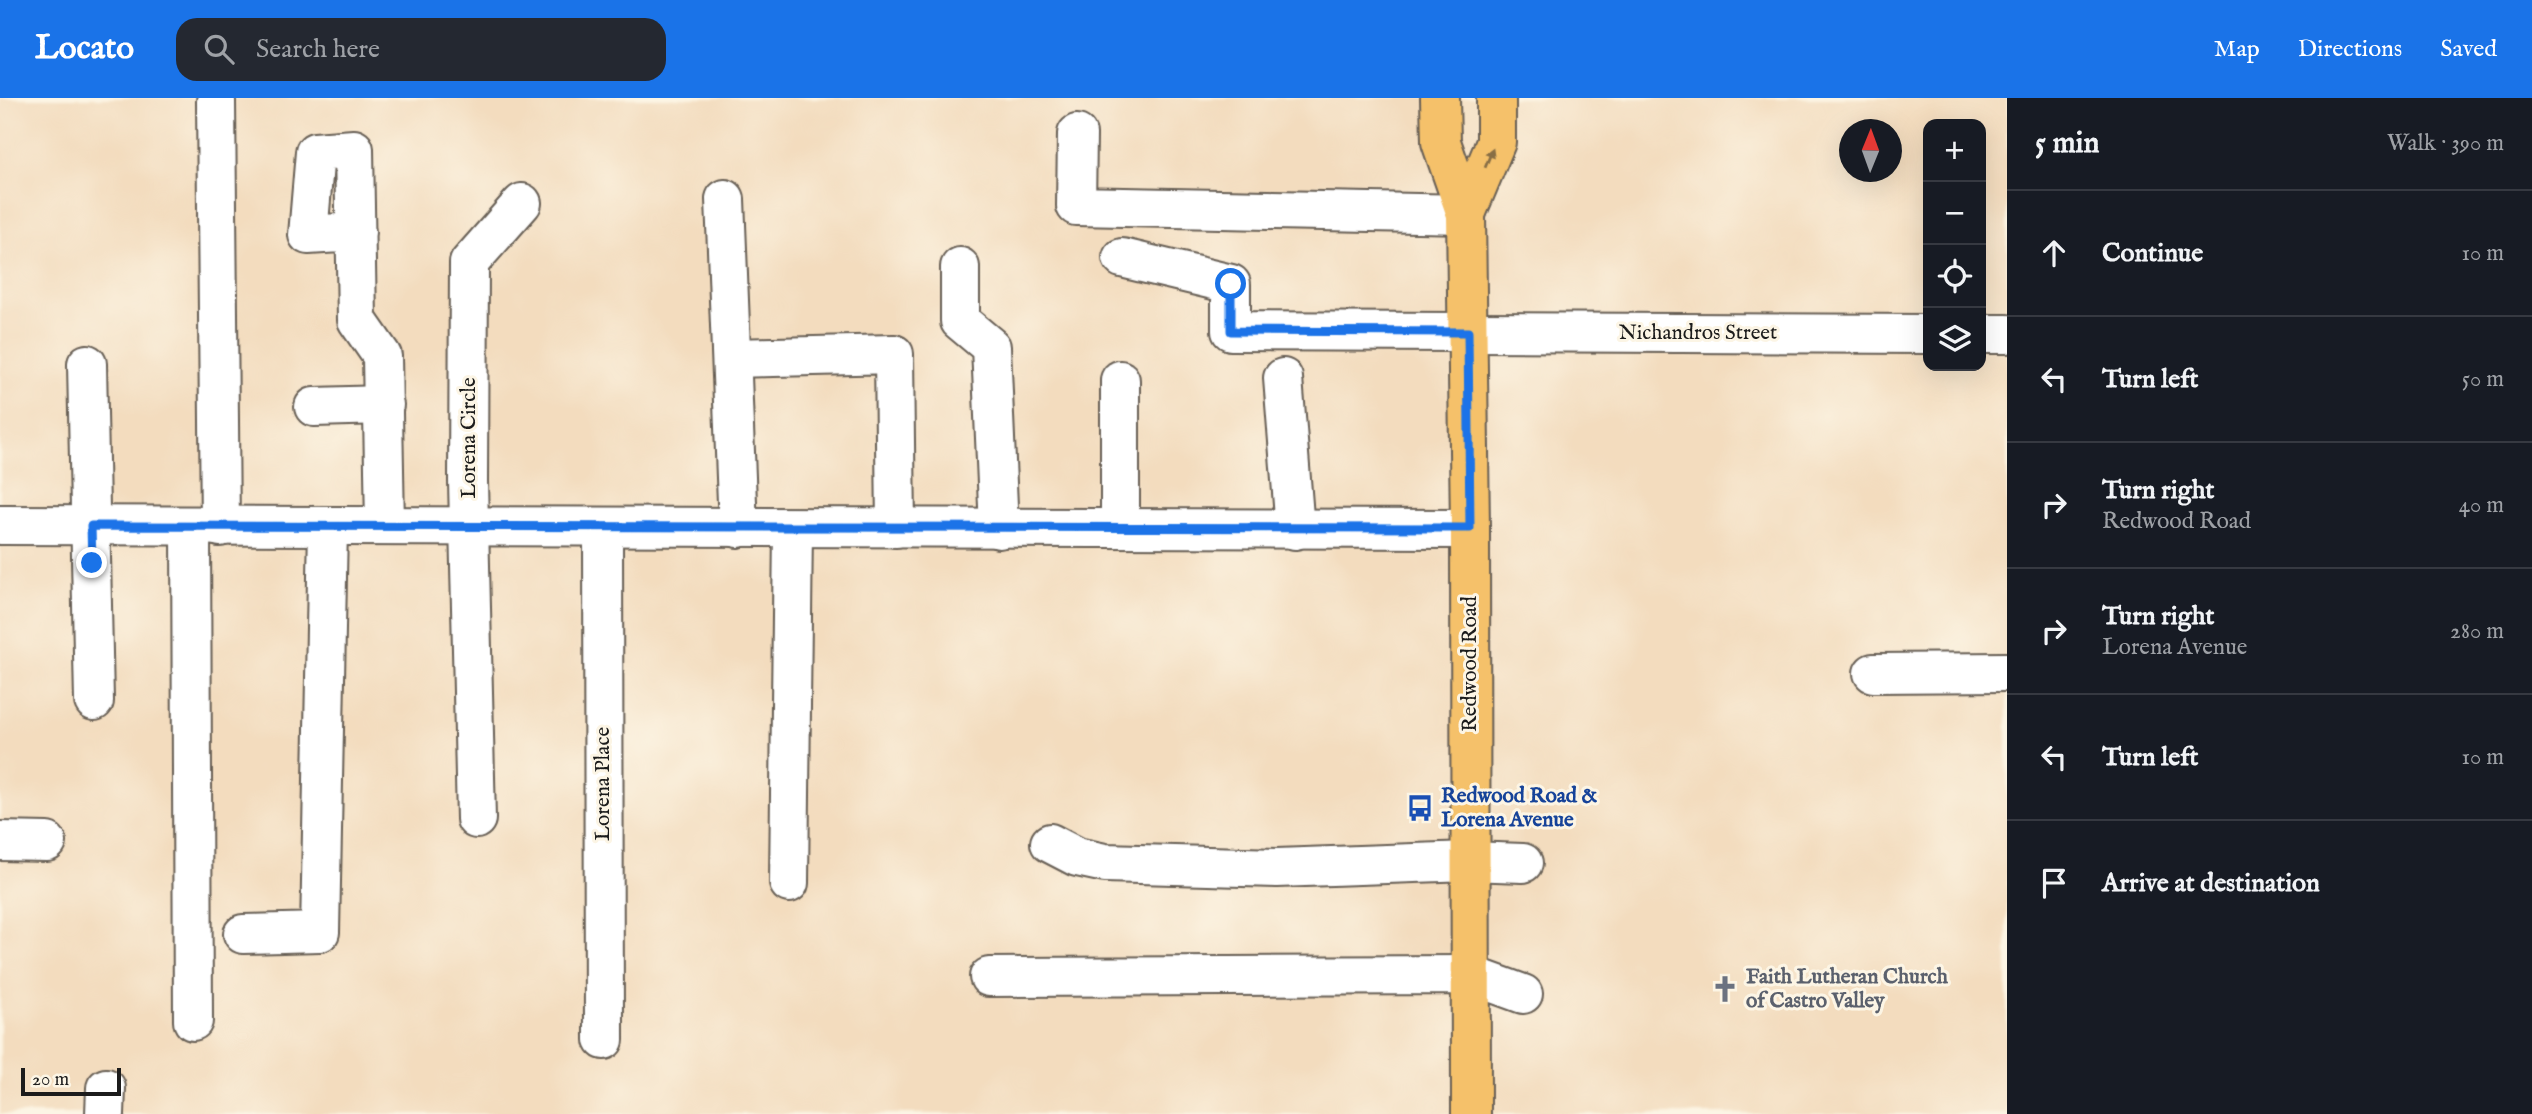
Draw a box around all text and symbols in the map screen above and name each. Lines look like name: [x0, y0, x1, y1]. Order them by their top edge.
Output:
search box: [176, 18, 666, 81]
text: Locato: [35, 28, 134, 70]
icon: search: [200, 30, 238, 68]
text: Search here: [256, 33, 380, 66]
text: Map: [2214, 34, 2260, 65]
text: Directions: [2298, 34, 2402, 65]
text: Saved: [2440, 34, 2497, 65]
north arrow: [1839, 119, 1902, 182]
map controls: [1923, 119, 1986, 371]
button: +: [1923, 119, 1986, 182]
text: 5 min: [2035, 125, 2100, 163]
text: Walk · 390 m: [2387, 129, 2504, 158]
one-way arrow: [1484, 147, 1495, 168]
button: −: [1923, 182, 1986, 245]
icon: ahead: [2035, 234, 2073, 272]
text: Continue: [2102, 237, 2203, 270]
text: 10 m: [2461, 239, 2504, 268]
button: locate: [1923, 245, 1986, 308]
route start: [1215, 268, 1246, 299]
button: layers: [1923, 308, 1986, 371]
street label: Nichandros Street: [1619, 320, 1777, 347]
icon: left: [2035, 360, 2073, 398]
text: Turn left: [2102, 363, 2199, 396]
text: 50 m: [2462, 365, 2504, 394]
street label: Lorena Circle: [456, 377, 483, 499]
text: Turn right: [2102, 474, 2215, 507]
icon: right: [2035, 486, 2073, 524]
text: 40 m: [2459, 491, 2504, 520]
text: Redwood Road: [2102, 507, 2251, 536]
route end: [76, 547, 107, 578]
street label: Redwood Road: [1457, 595, 1484, 732]
text: Turn right: [2102, 600, 2215, 633]
icon: right: [2035, 612, 2073, 650]
text: 280 m: [2450, 617, 2504, 646]
text: Lorena Avenue: [2102, 633, 2247, 662]
street label: Lorena Place: [590, 727, 617, 841]
icon: left: [2035, 738, 2073, 776]
text: Turn left: [2102, 741, 2199, 774]
text: 10 m: [2461, 743, 2504, 772]
place label: Redwood Road & Lorena Avenue: [1441, 783, 1598, 834]
bus stop icon: Redwood Road & Lorena Avenue: [1405, 793, 1435, 823]
icon: arrive: [2035, 864, 2073, 902]
text: Arrive at destination: [2102, 867, 2320, 900]
place label: Faith Lutheran Church of Castro Valley: [1746, 964, 1949, 1015]
church icon: Faith Lutheran Church of Castro Valley: [1710, 974, 1740, 1004]
scale bar: [21, 1065, 121, 1097]
text: 20 m: [32, 1068, 69, 1092]

